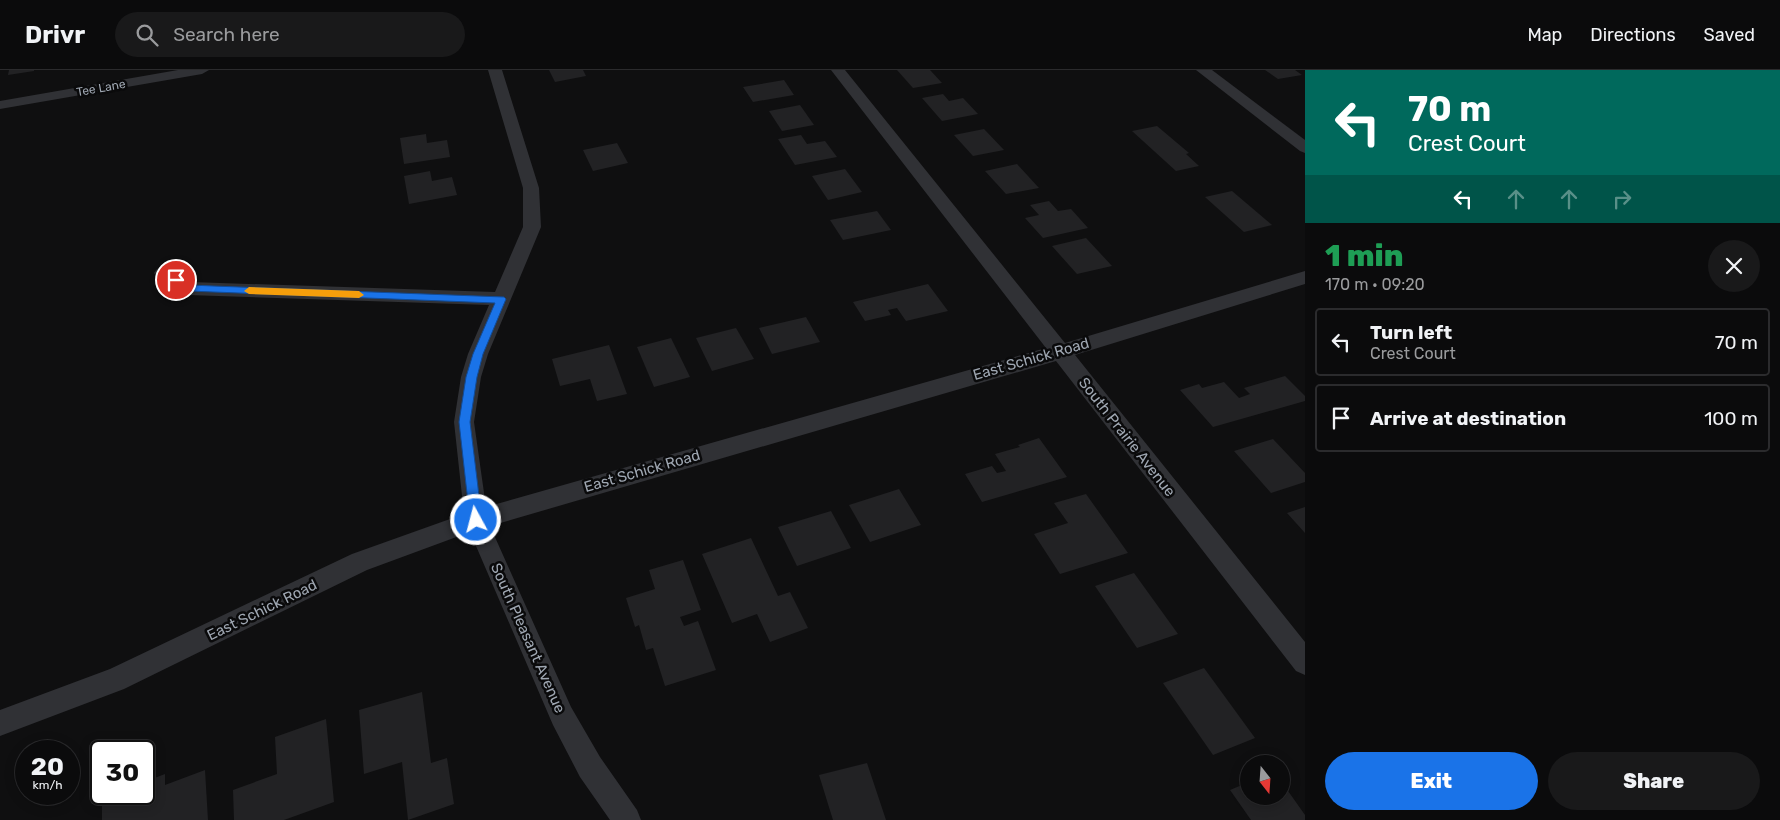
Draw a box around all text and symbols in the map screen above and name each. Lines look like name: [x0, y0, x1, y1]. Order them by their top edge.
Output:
search box: [115, 12, 465, 57]
text: Drivr: [25, 21, 85, 49]
icon: search: [133, 21, 161, 49]
text: Search here: [173, 23, 280, 46]
text: Map: [1527, 24, 1562, 46]
text: Directions: [1590, 24, 1676, 46]
text: Saved: [1704, 24, 1755, 46]
street label: Tee Lane: [75, 77, 127, 99]
text: 70 m: [1408, 88, 1491, 130]
icon: left: [1325, 90, 1390, 155]
text: Crest Court: [1408, 130, 1526, 157]
icon: left: [1449, 185, 1477, 213]
icon: ahead: [1502, 185, 1530, 213]
icon: ahead: [1555, 185, 1583, 213]
icon: right: [1608, 185, 1636, 213]
text: 1 min: [1325, 238, 1403, 274]
button: close: [1708, 240, 1760, 292]
pin: [155, 259, 197, 301]
icon: arrive: [162, 266, 190, 294]
text: 170 m · 09:20: [1325, 275, 1425, 294]
text: Turn left: [1370, 321, 1452, 344]
icon: left: [1327, 328, 1355, 356]
text: 70 m: [1715, 331, 1758, 354]
street label: East Schick Road: [971, 334, 1091, 384]
text: Crest Court: [1370, 344, 1456, 363]
street label: South Prairie Avenue: [1075, 374, 1179, 500]
icon: arrive: [1327, 404, 1355, 432]
text: Arrive at destination: [1370, 407, 1566, 430]
text: 100 m: [1704, 407, 1758, 430]
street label: East Schick Road: [582, 446, 702, 496]
position arrow: [449, 493, 501, 545]
street label: South Pleasant Avenue: [487, 560, 569, 716]
street label: East Schick Road: [204, 576, 320, 644]
speed limit sign: 30: [90, 740, 155, 805]
text: 20: [31, 752, 64, 781]
button: Exit: [1325, 752, 1538, 810]
button: Share: [1548, 752, 1760, 810]
north arrow: [1240, 755, 1290, 805]
map controls: [1240, 755, 1290, 805]
text: km/h: [33, 778, 62, 792]

